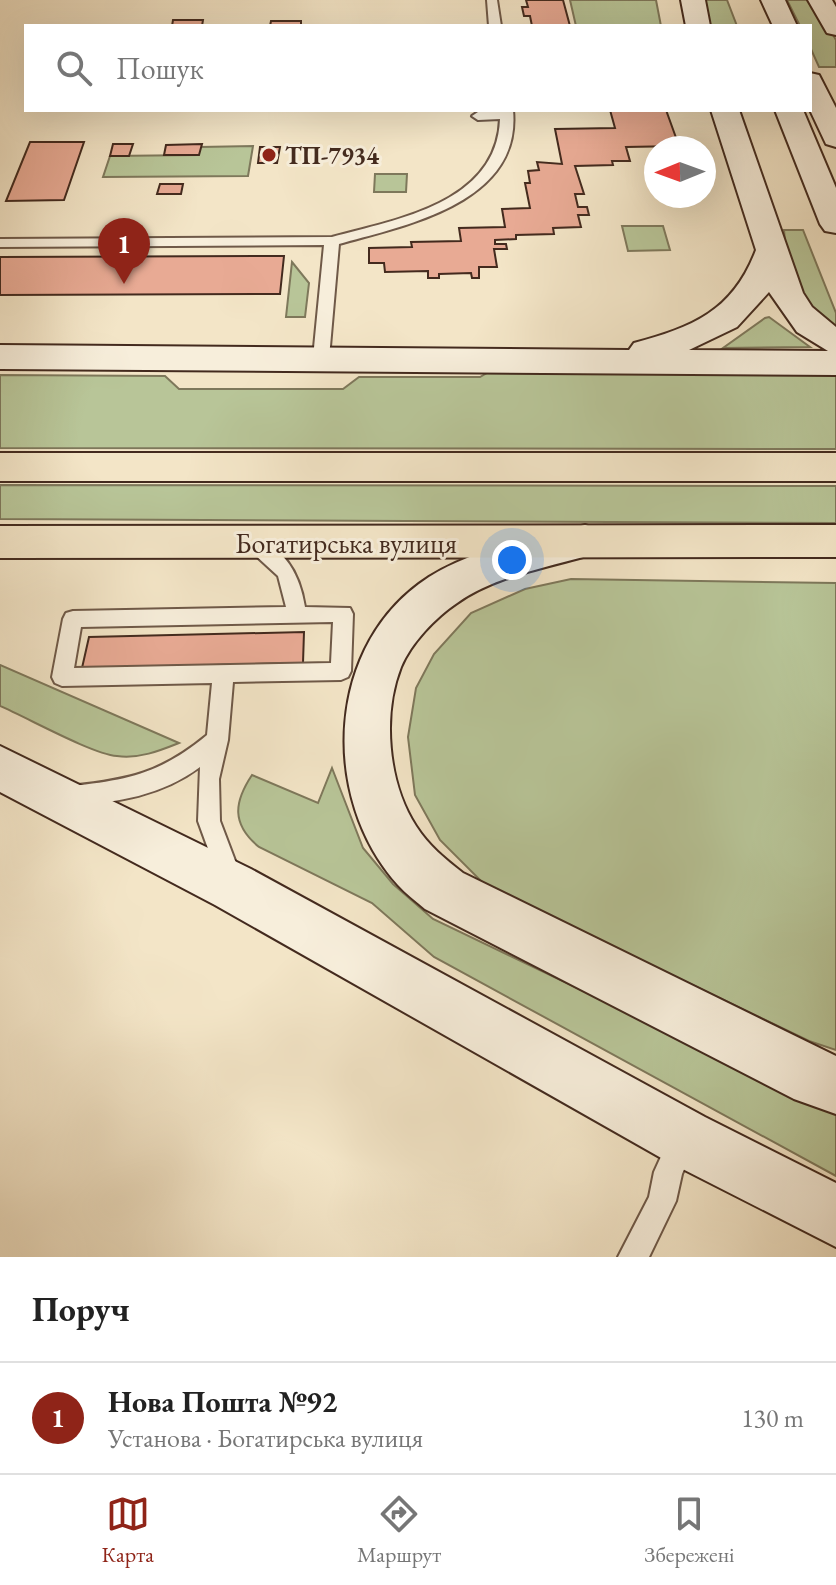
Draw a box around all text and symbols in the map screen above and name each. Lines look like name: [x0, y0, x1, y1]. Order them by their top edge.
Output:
search box: [24, 24, 812, 112]
icon: search: [52, 46, 96, 90]
text: Пошук: [116, 49, 204, 88]
north arrow: [644, 136, 716, 208]
place label: ТП-7934: [285, 140, 379, 171]
marker: ТП-7934: [260, 146, 278, 164]
pin: 1: [98, 218, 150, 284]
street label: Богатирська вулиця: [235, 525, 457, 561]
your location: [492, 540, 532, 580]
text: Поруч: [32, 1287, 130, 1331]
text: Нова Пошта №92: [108, 1382, 337, 1421]
text: 1: [51, 1401, 65, 1435]
text: 130 m: [741, 1401, 804, 1435]
text: Установа · Богатирська вулиця: [108, 1421, 423, 1455]
tab: Карта: [101, 1492, 154, 1569]
tab: Маршрут: [357, 1492, 441, 1569]
tab: Збережені: [644, 1492, 735, 1569]

